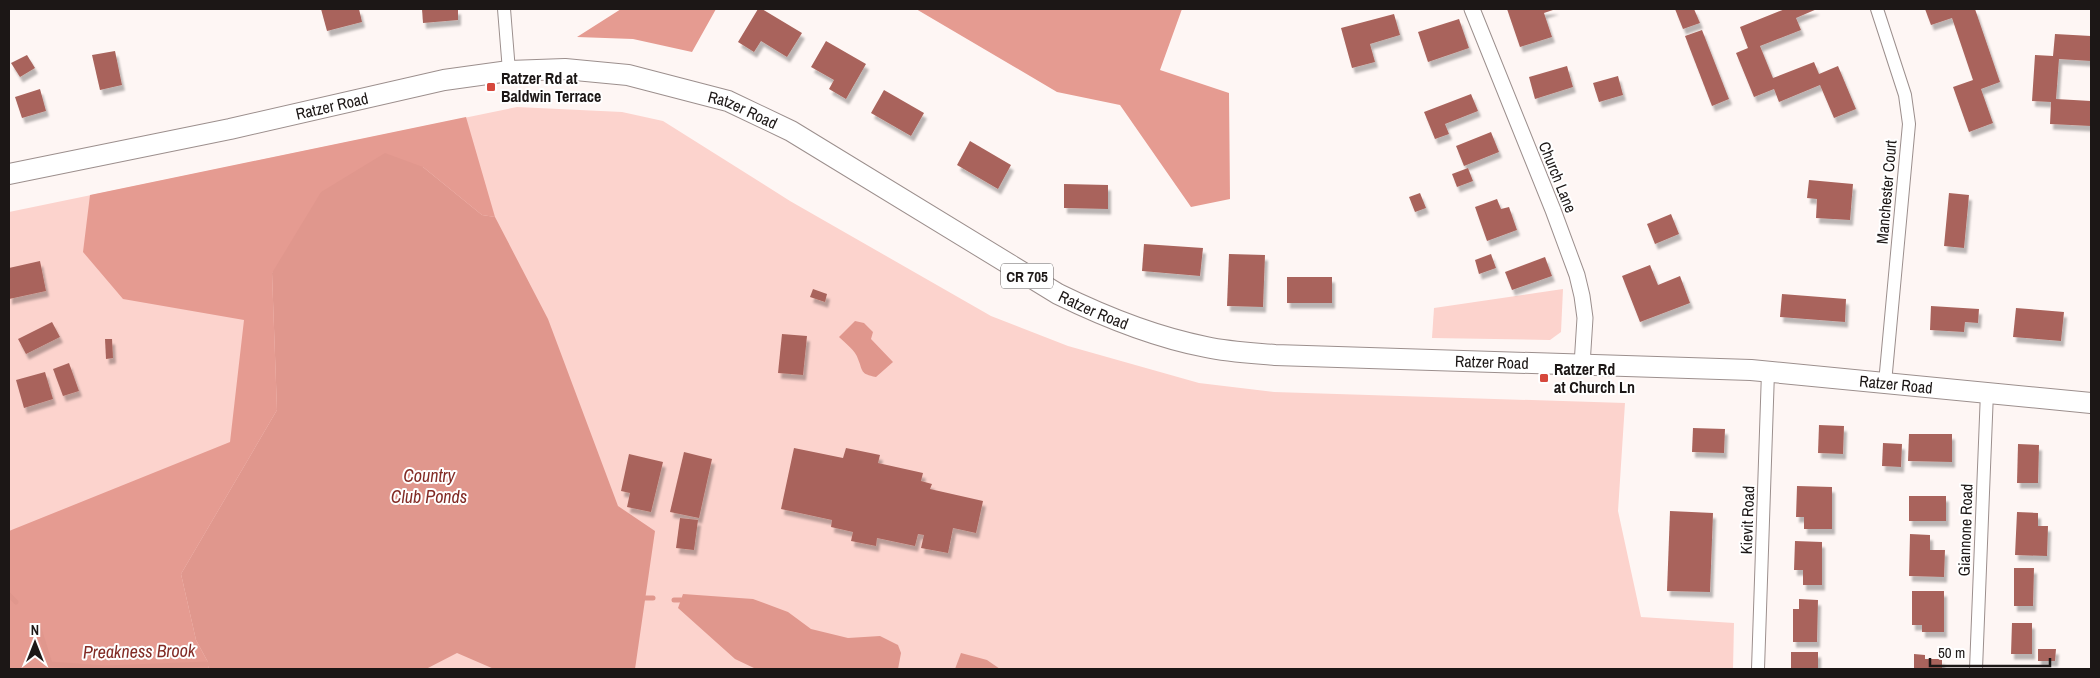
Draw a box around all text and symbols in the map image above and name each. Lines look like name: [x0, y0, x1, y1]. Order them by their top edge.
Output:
place label: Ratzer Rd at Baldwin Terrace: [501, 67, 601, 107]
marker: Ratzer Rd at Baldwin Terrace: [485, 81, 497, 93]
street label: Ratzer Road: [706, 85, 781, 134]
street label: Ratzer Road: [293, 87, 370, 125]
street label: Church Lane: [1534, 138, 1582, 216]
street label: Manchester Court: [1870, 139, 1902, 245]
road number: CR 705: [1001, 264, 1053, 288]
street label: Ratzer Road: [1055, 285, 1131, 335]
street label: Ratzer Road: [1455, 350, 1529, 374]
place label: Ratzer Rd at Church Ln: [1554, 358, 1635, 398]
street label: Ratzer Road: [1858, 370, 1934, 399]
marker: Ratzer Rd at Church Ln: [1538, 372, 1550, 384]
water label: Country Club Ponds: [391, 463, 467, 509]
street label: Giannone Road: [1952, 483, 1978, 577]
street label: Kievit Road: [1735, 485, 1759, 555]
north arrow: [10, 618, 60, 668]
text: N: [31, 621, 39, 639]
scale bar: [1930, 636, 2050, 668]
water label: Preakness Brook: [83, 638, 196, 664]
text: 50 m: [1938, 642, 1965, 663]

